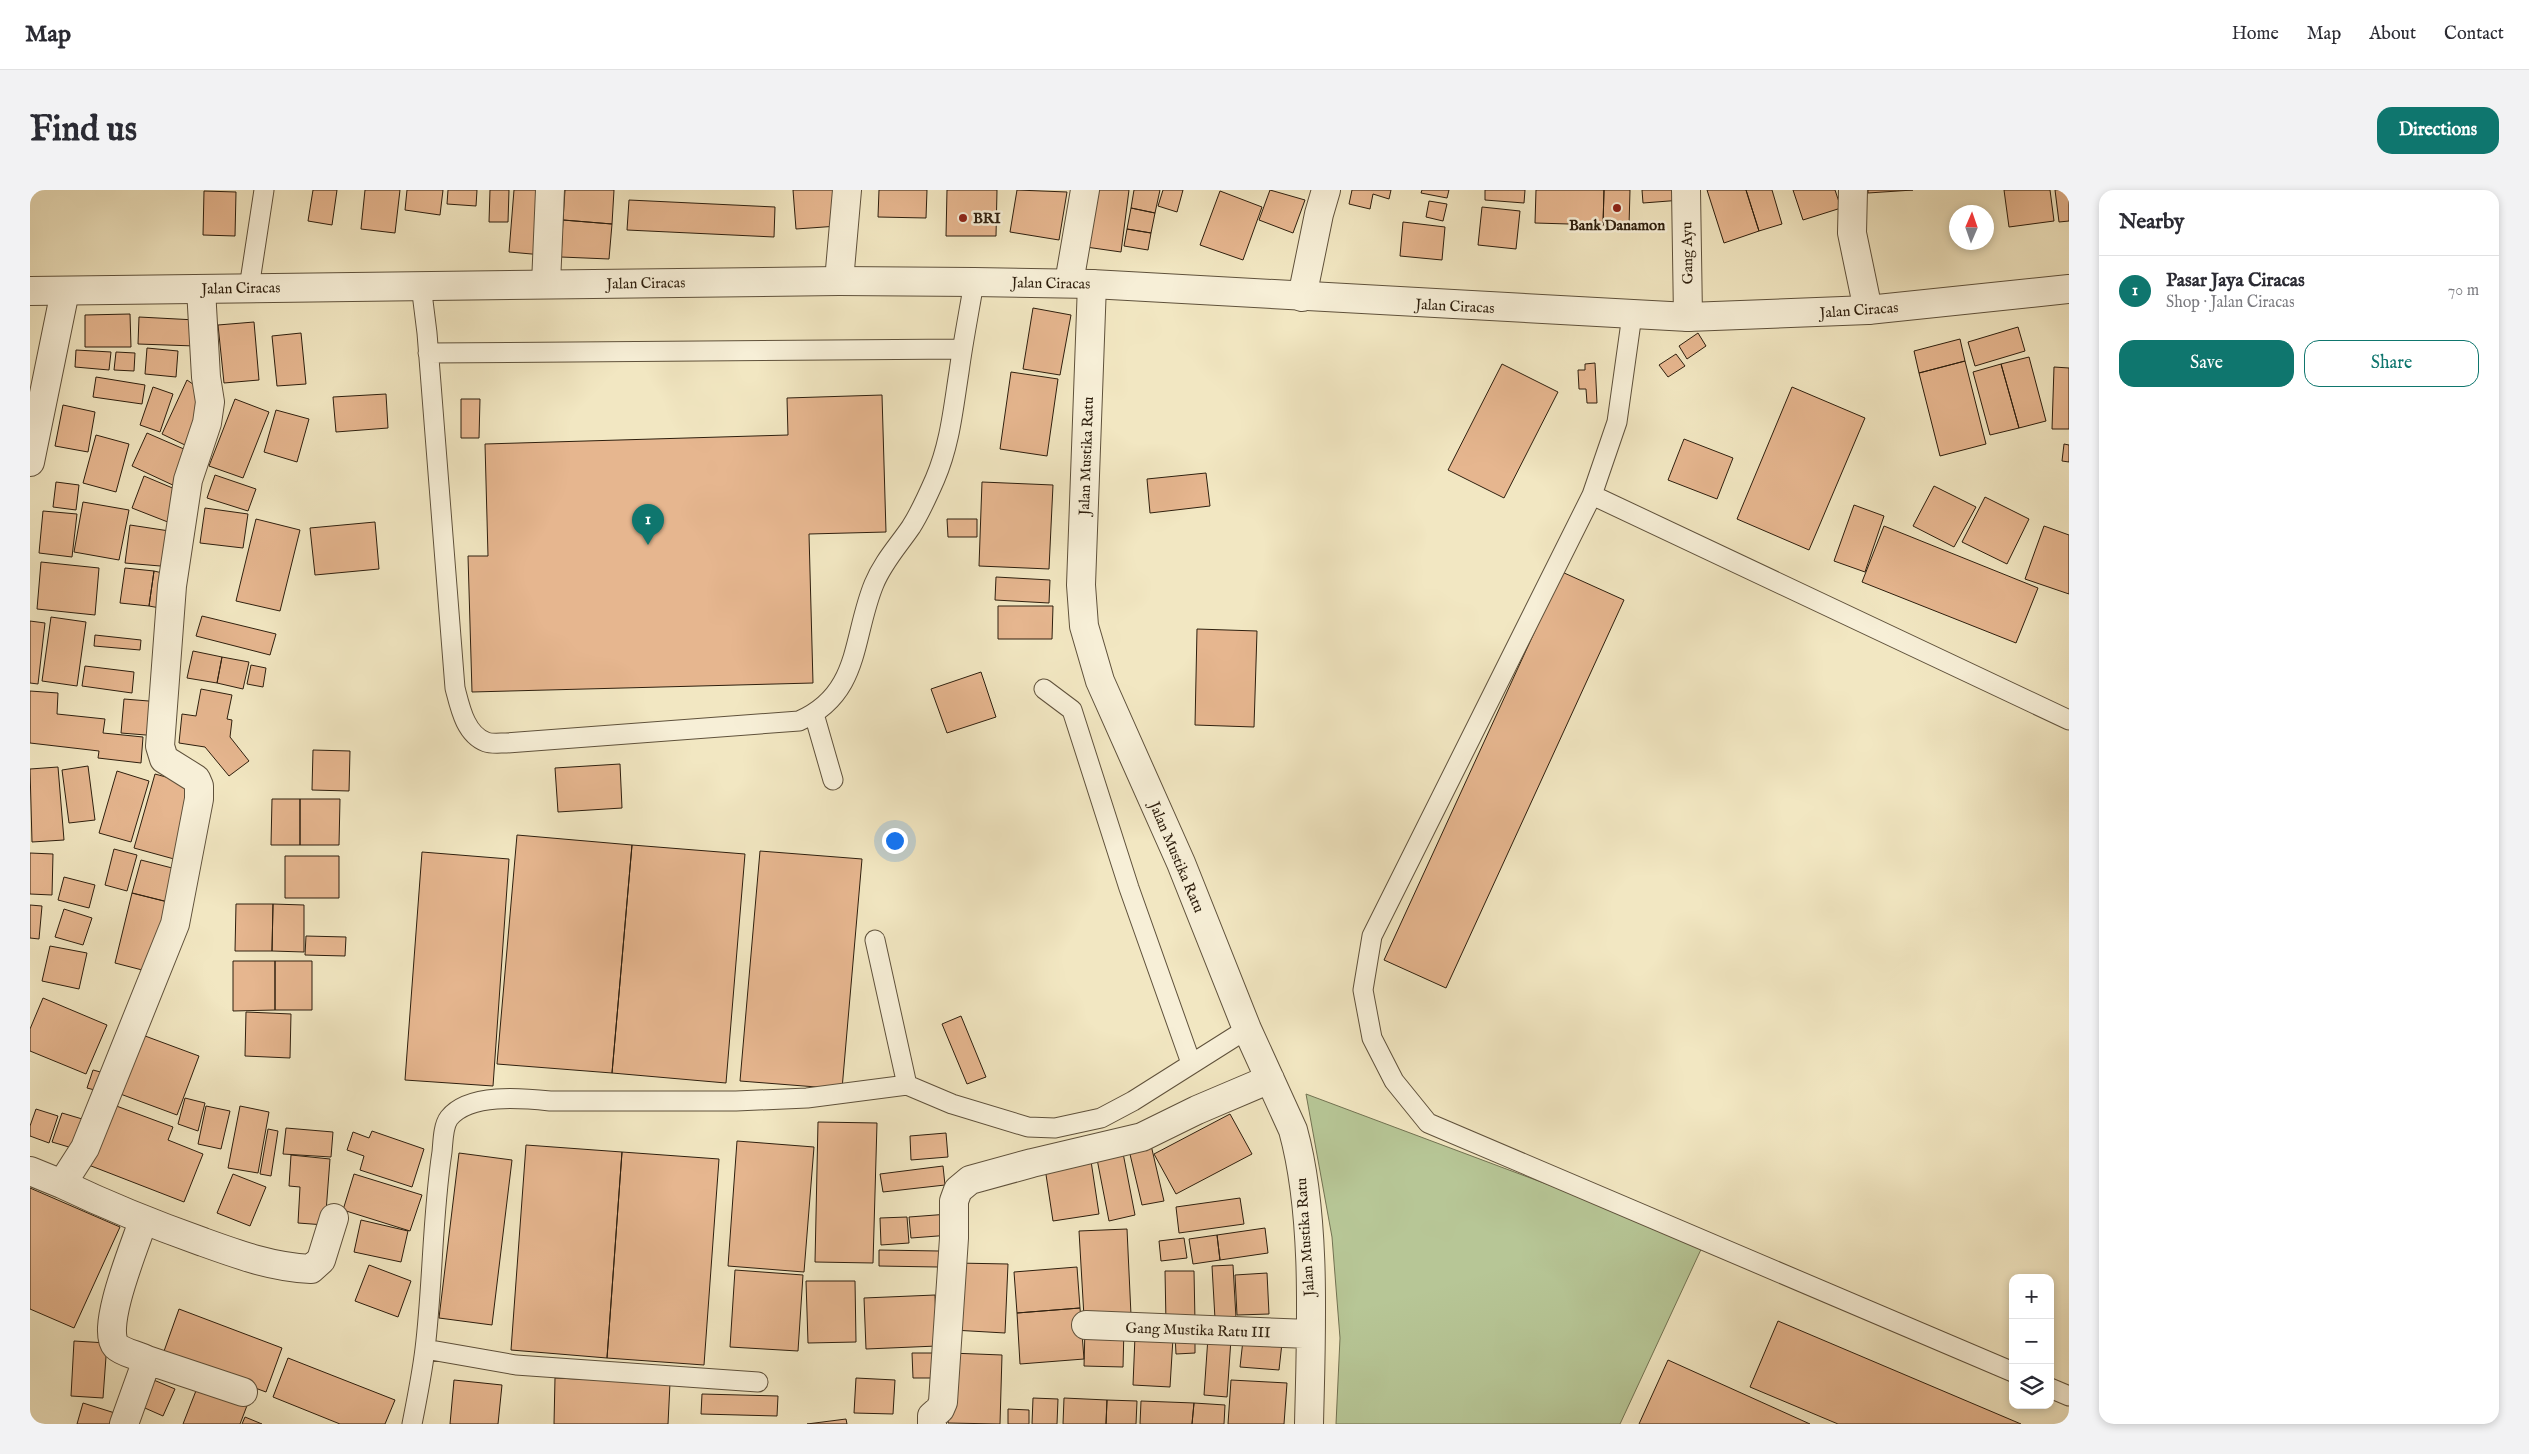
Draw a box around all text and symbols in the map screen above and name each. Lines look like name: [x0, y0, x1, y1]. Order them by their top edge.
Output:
text: Map: [25, 19, 71, 50]
text: Home: [2232, 23, 2279, 46]
text: Map: [2307, 23, 2341, 46]
text: About: [2369, 23, 2416, 46]
text: Contact: [2444, 23, 2504, 46]
button: Directions: [2377, 107, 2499, 154]
text: Find us: [30, 108, 137, 153]
marker: Bank Danamon: [1611, 202, 1623, 214]
north arrow: [1949, 205, 1994, 250]
place label: BRI: [973, 209, 1001, 228]
text: Nearby: [2119, 209, 2184, 236]
marker: BRI: [957, 212, 969, 224]
place label: Bank Danamon: [1569, 216, 1665, 235]
street label: Gang Ayu: [1677, 221, 1698, 285]
text: Pasar Jaya Ciracas: [2166, 269, 2305, 293]
street label: Jalan Ciracas: [604, 273, 686, 294]
street label: Jalan Ciracas: [1009, 273, 1091, 294]
street label: Jalan Ciracas: [199, 278, 281, 299]
text: 1: [2132, 281, 2138, 301]
text: 70 m: [2448, 281, 2479, 301]
text: Shop · Jalan Ciracas: [2166, 293, 2295, 313]
street label: Jalan Ciracas: [1413, 295, 1495, 318]
street label: Jalan Ciracas: [1817, 298, 1899, 323]
button: Save: [2119, 340, 2294, 387]
button: Share: [2304, 340, 2479, 387]
street label: Jalan Mustika Ratu: [1075, 396, 1098, 518]
pin: 1: [632, 504, 664, 545]
street label: Jalan Mustika Ratu: [1144, 797, 1209, 916]
your location: [882, 828, 908, 854]
street label: Jalan Mustika Ratu: [1292, 1177, 1319, 1299]
map controls: [2009, 1274, 2054, 1409]
button: +: [2009, 1274, 2054, 1319]
street label: Gang Mustika Ratu III: [1125, 1318, 1271, 1343]
button: −: [2009, 1319, 2054, 1364]
button: layers: [2009, 1364, 2054, 1409]

